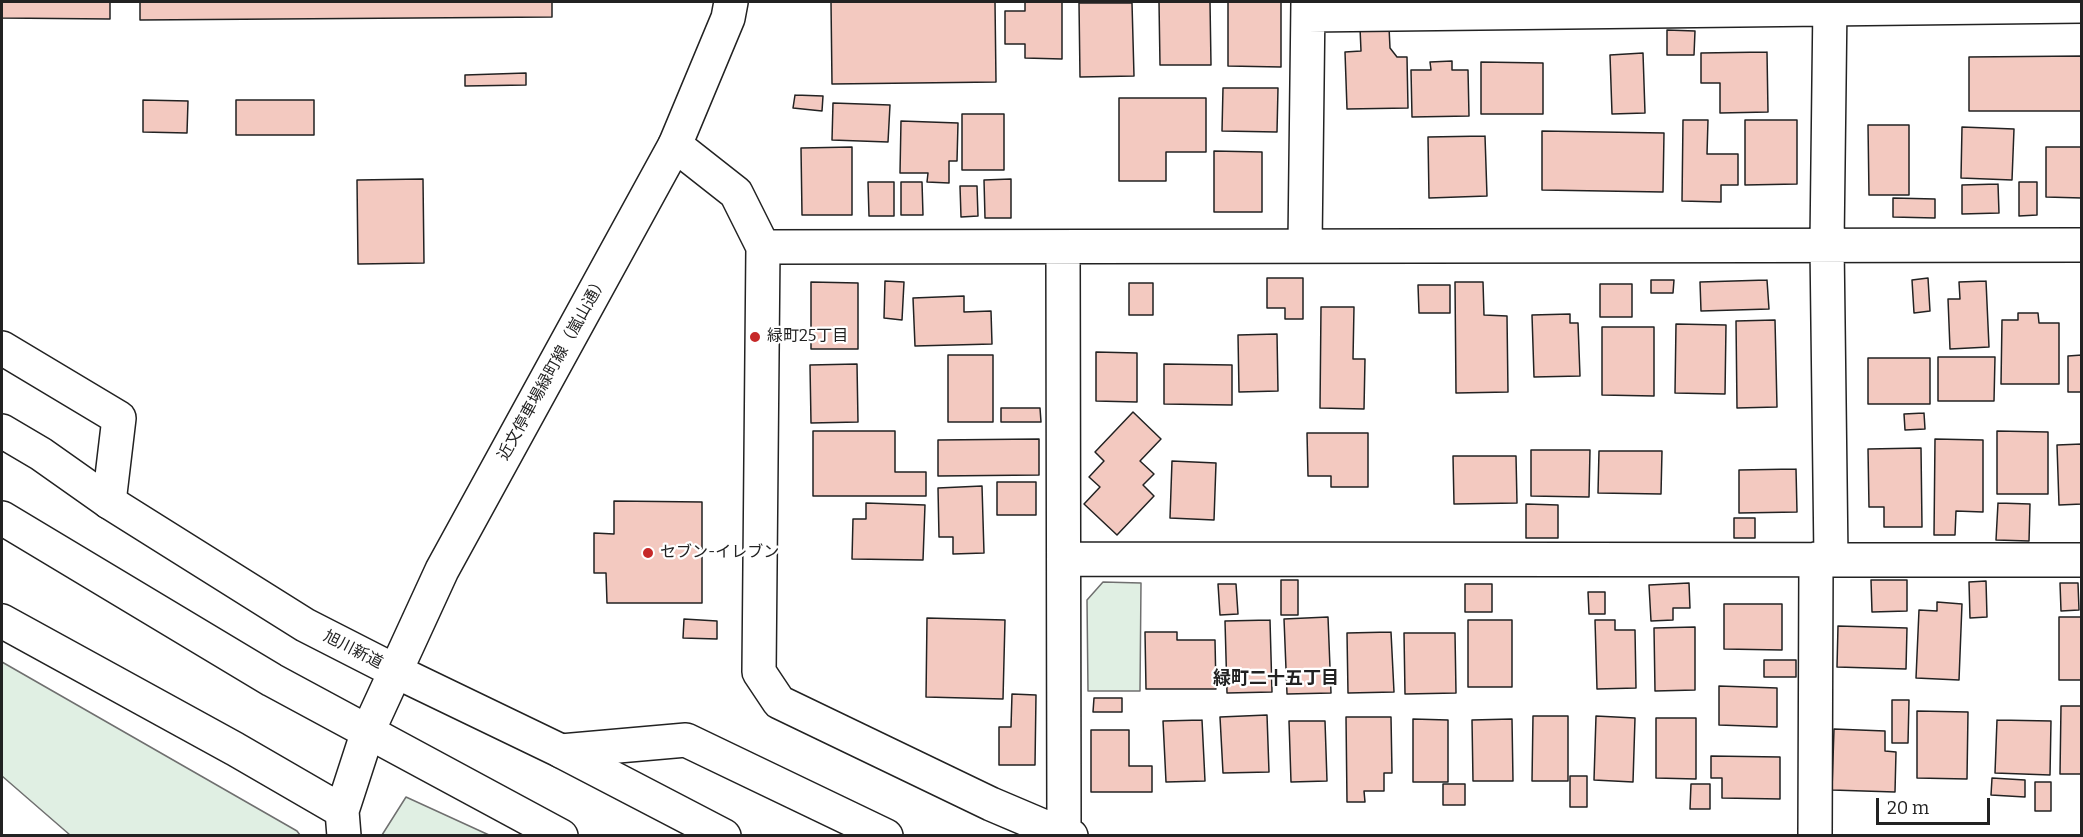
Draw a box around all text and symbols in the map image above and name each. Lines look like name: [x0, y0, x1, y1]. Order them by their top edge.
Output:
street label: 近文停車場緑町線（嵐山通）: [494, 272, 612, 464]
place label: 緑町25丁目: [767, 327, 848, 347]
marker: 緑町25丁目: [748, 330, 762, 344]
place label: セブン-イレブン: [660, 543, 779, 563]
marker: セブン-イレブン: [641, 546, 655, 560]
street label: 旭川新道: [320, 627, 386, 673]
district label: 緑町二十五丁目: [1213, 668, 1339, 690]
scale bar: [1879, 786, 1993, 824]
text: 20 m: [1887, 797, 1929, 819]

